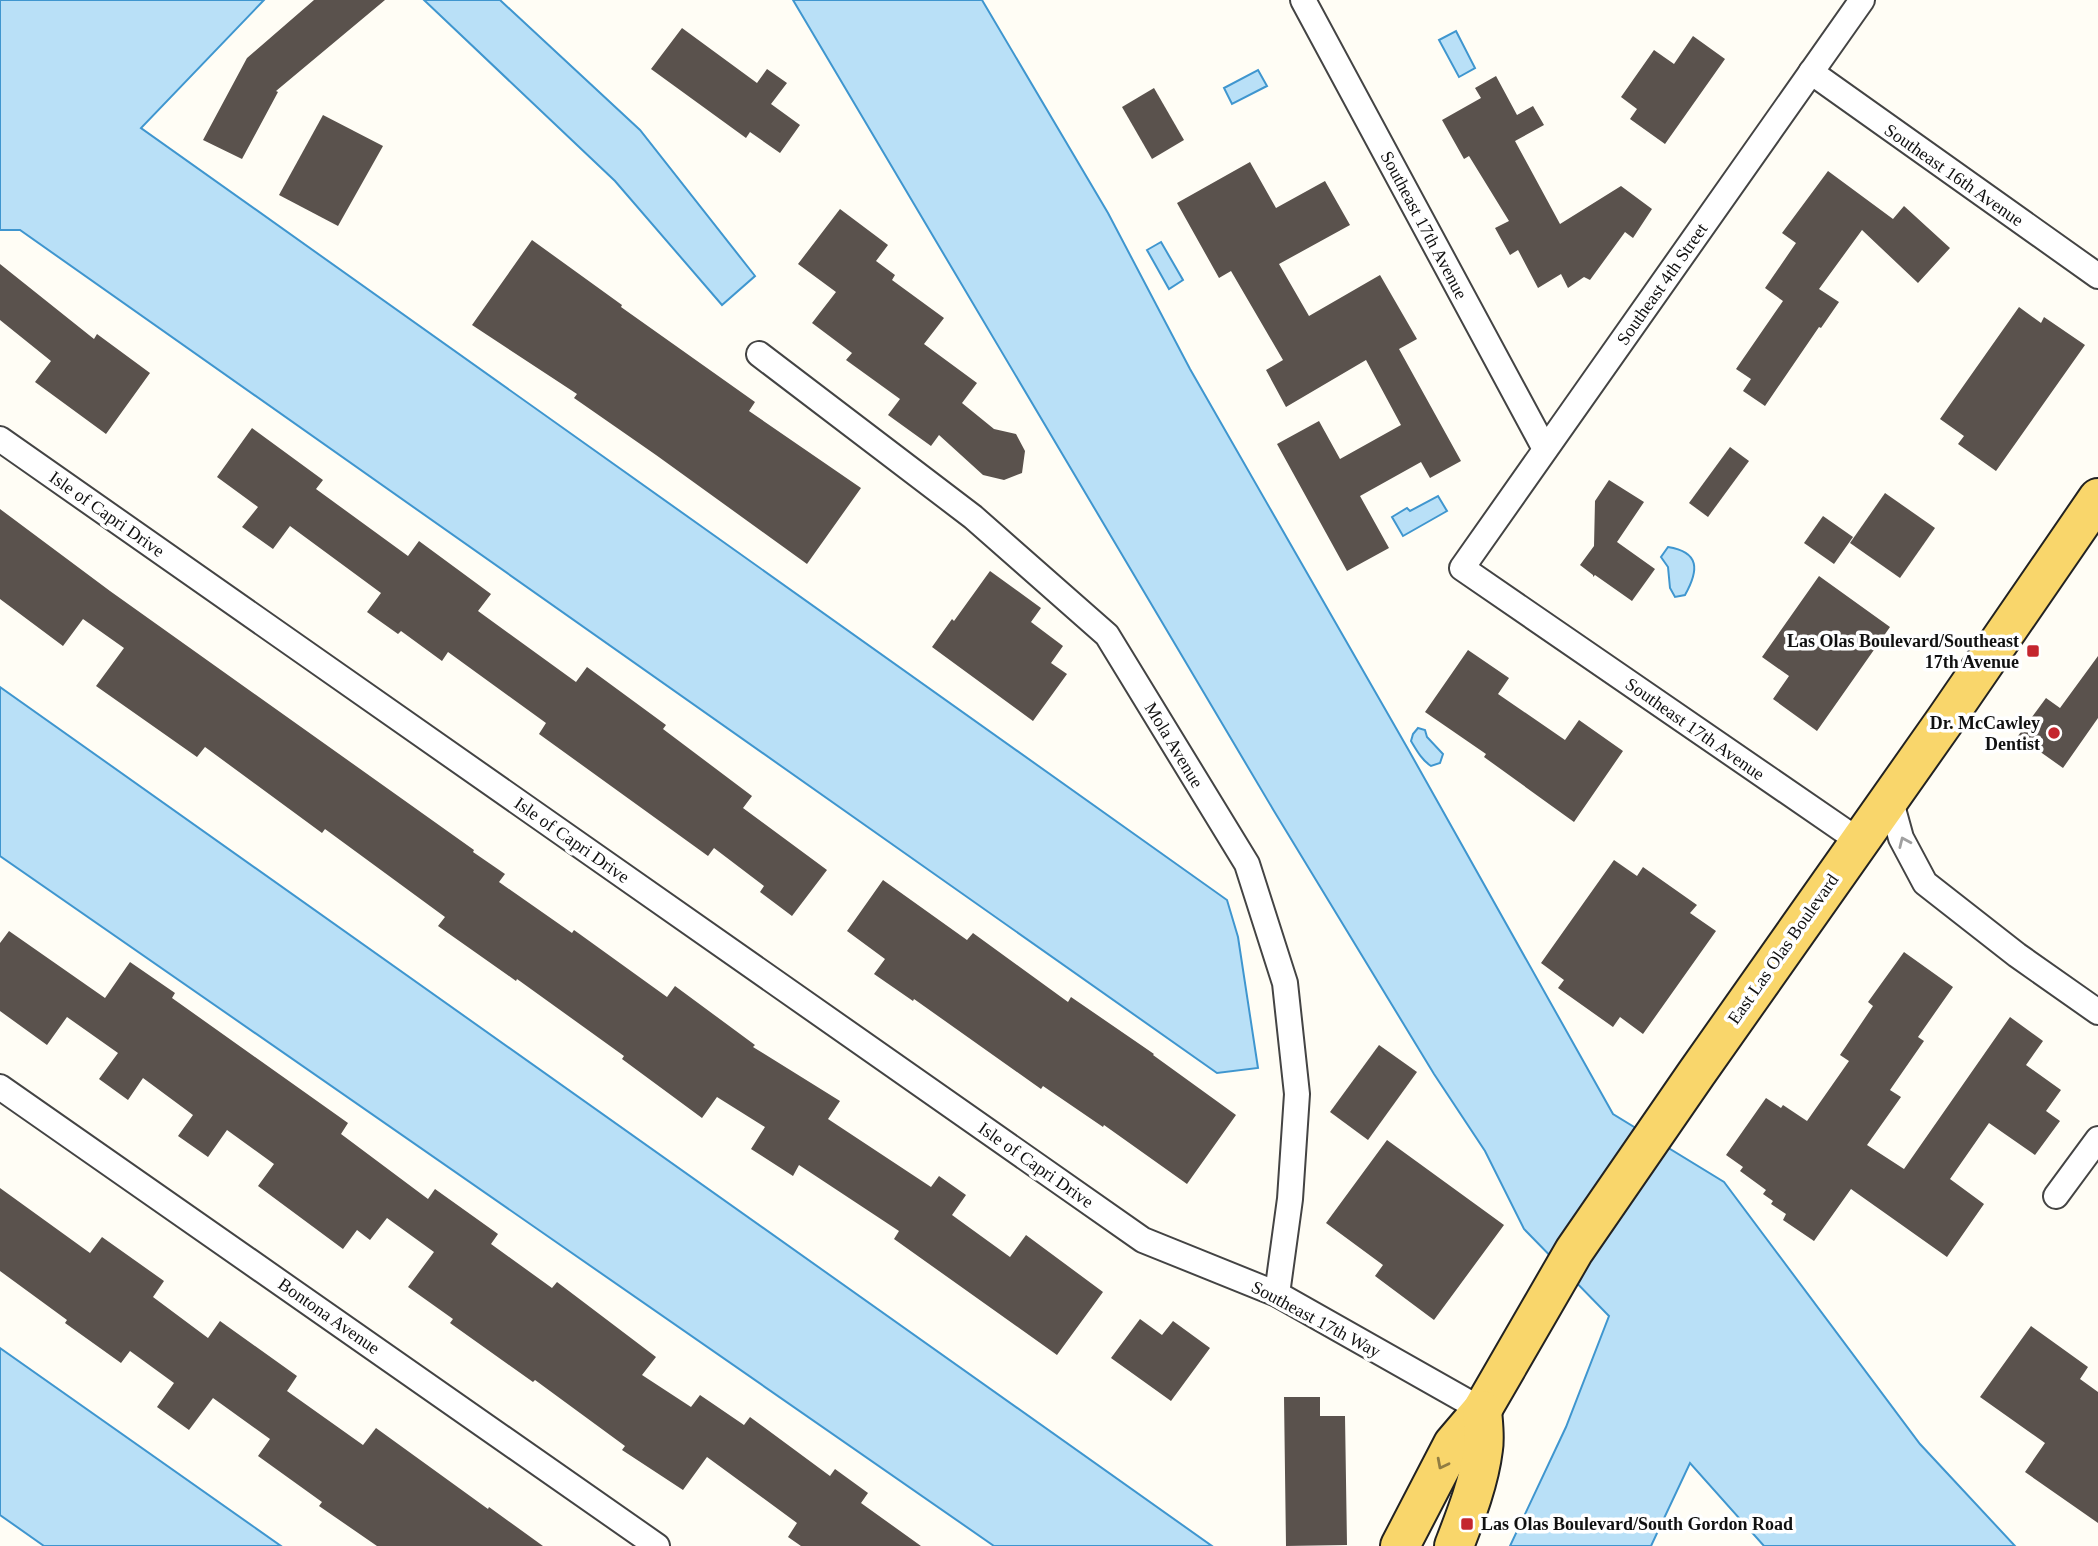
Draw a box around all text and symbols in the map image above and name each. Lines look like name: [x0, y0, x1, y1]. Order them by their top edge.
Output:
street label: Southeast 16th Avenue: [1881, 120, 2027, 230]
street label: Southeast 17th Avenue: [1377, 148, 1471, 302]
street label: Southeast 4th Street: [1613, 219, 1711, 349]
street label: Isle of Capri Drive: [46, 467, 168, 561]
place label: Las Olas Boulevard/Southeast 17th Avenue: [1787, 631, 2019, 672]
marker: Las Olas Boulevard/Southeast 17th Avenue: [2025, 643, 2041, 659]
street label: Southeast 17th Avenue: [1622, 674, 1768, 784]
street label: Mola Avenue: [1141, 699, 1207, 791]
place label: Dr. McCawley Dentist: [1930, 713, 2040, 754]
marker: Dr. McCawley Dentist: [2046, 725, 2062, 741]
street label: Isle of Capri Drive: [511, 793, 633, 887]
one-way arrow: [1898, 837, 1912, 849]
street label: East Las Olas Boulevard: [1724, 870, 1842, 1028]
street label: Isle of Capri Drive: [975, 1118, 1097, 1212]
street label: Bontona Avenue: [274, 1274, 384, 1358]
street label: Southeast 17th Way: [1248, 1277, 1384, 1361]
one-way arrow: [1437, 1457, 1450, 1470]
place label: Las Olas Boulevard/South Gordon Road: [1481, 1514, 1793, 1534]
marker: Las Olas Boulevard/South Gordon Road: [1459, 1516, 1475, 1532]

